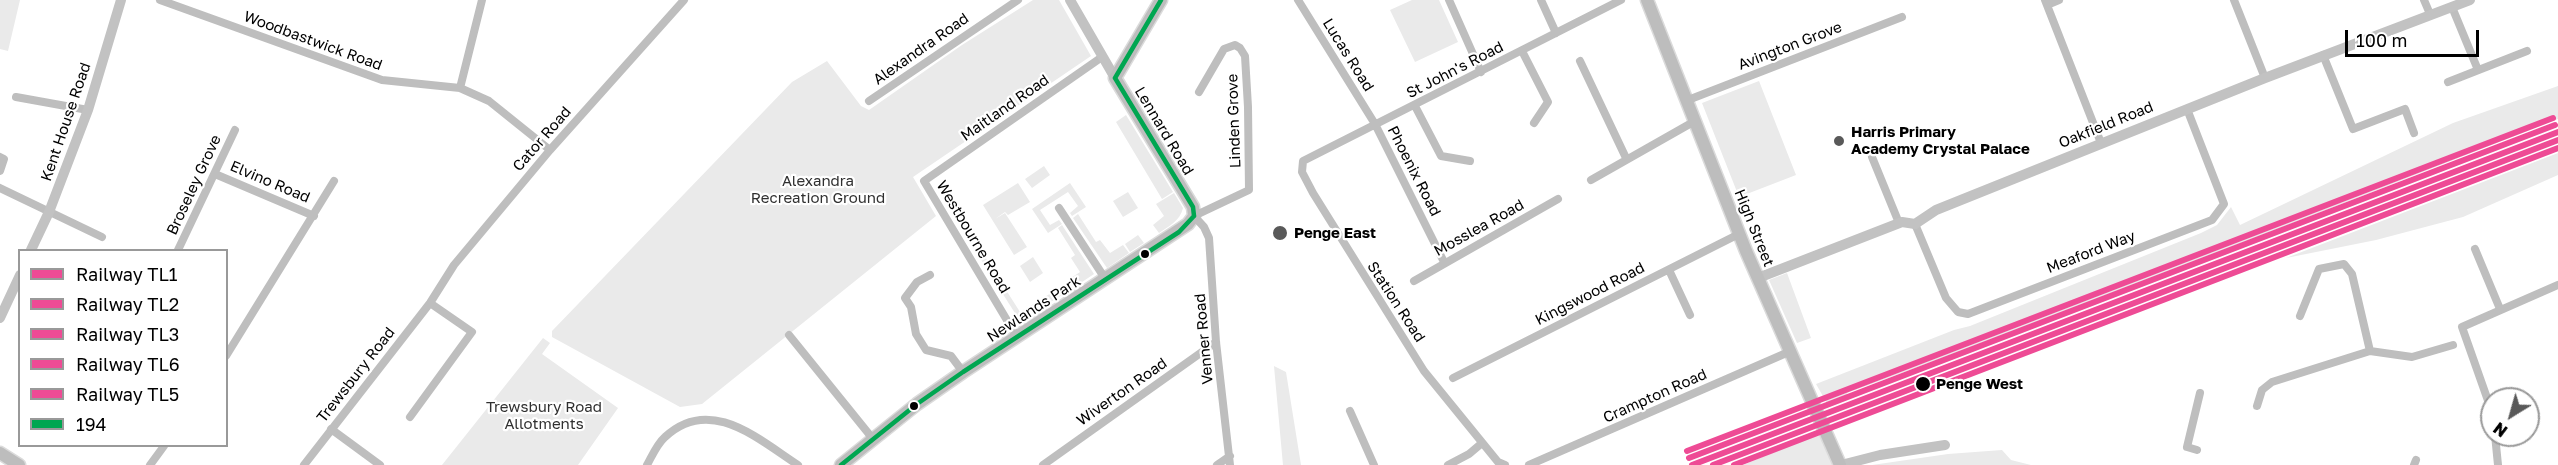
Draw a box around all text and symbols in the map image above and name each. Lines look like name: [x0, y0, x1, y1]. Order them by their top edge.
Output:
street label: Woodbastwick Road: [241, 8, 385, 74]
street label: Alexandra Road: [870, 9, 972, 89]
street label: Lucas Road: [1319, 15, 1377, 95]
street label: Avington Grove: [1736, 18, 1844, 74]
scale bar: [2348, 18, 2482, 56]
text: 100 m: [2356, 29, 2407, 51]
street label: St John's Road: [1404, 38, 1506, 102]
street label: Kent House Road: [37, 60, 95, 184]
street label: Maitland Road: [957, 71, 1053, 145]
street label: Linden Grove: [1223, 73, 1245, 169]
street label: Lennard Road: [1131, 84, 1197, 178]
street label: Oakfield Road: [2056, 98, 2156, 152]
street label: Cator Road: [509, 103, 575, 175]
street label: Phoenix Road: [1384, 123, 1444, 219]
place label: Harris Primary Academy Crystal Palace: [1851, 123, 2030, 158]
street label: Broseley Grove: [163, 132, 225, 238]
marker: Harris Primary Academy Crystal Palace: [1832, 134, 1846, 148]
street label: Elvino Road: [227, 157, 313, 207]
park label: Alexandra Recreation Ground: [751, 172, 885, 207]
street label: Westbourne Road: [932, 177, 1014, 297]
street label: High Street: [1730, 187, 1778, 269]
street label: Mosslea Road: [1431, 196, 1527, 260]
marker: Penge East: [1271, 224, 1289, 242]
place label: Penge East: [1294, 224, 1376, 242]
street label: Meaford Way: [2044, 227, 2138, 277]
unlabelled marker: [1139, 248, 1151, 260]
legend: [18, 249, 228, 447]
street label: Station Road: [1363, 258, 1429, 346]
street label: Kingswood Road: [1532, 259, 1648, 329]
text: Railway TL1: [76, 263, 177, 285]
street label: Newlands Park: [984, 272, 1084, 346]
text: Railway TL2: [76, 293, 179, 315]
street label: Venner Road: [1191, 293, 1217, 385]
text: Railway TL3: [76, 323, 179, 345]
street label: Trewsbury Road: [313, 324, 399, 426]
text: Railway TL6: [76, 353, 180, 375]
street label: Wiverton Road: [1073, 354, 1171, 430]
street label: Crampton Road: [1600, 365, 1710, 427]
marker: Penge West: [1914, 375, 1932, 393]
place label: Penge West: [1936, 375, 2023, 393]
text: Railway TL5: [76, 383, 179, 405]
north arrow: [2480, 387, 2540, 447]
park label: Trewsbury Road Allotments: [486, 398, 602, 433]
unlabelled marker: [908, 400, 920, 412]
text: 194: [76, 413, 107, 435]
text: N: [2489, 418, 2511, 441]

